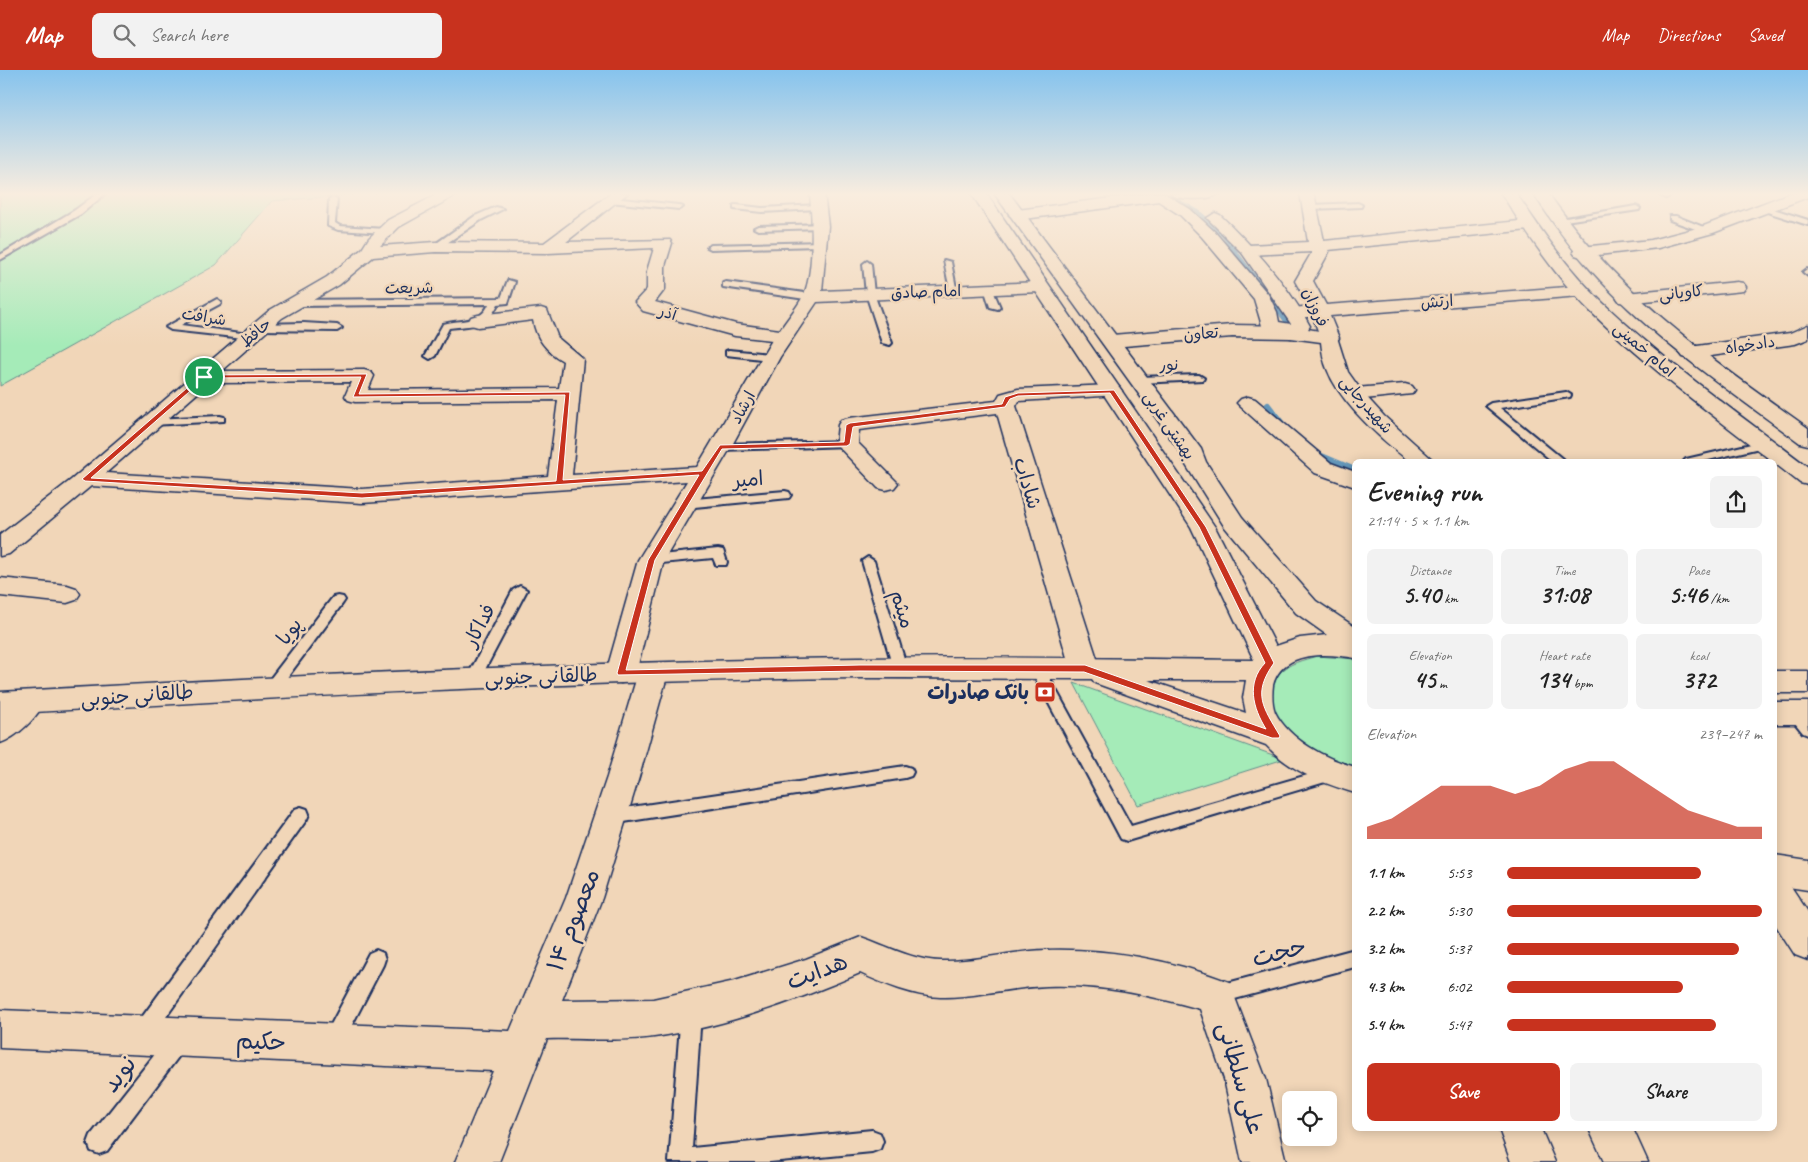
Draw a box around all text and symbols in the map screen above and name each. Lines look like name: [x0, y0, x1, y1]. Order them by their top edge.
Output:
search box: [92, 13, 442, 58]
text: Map: [25, 20, 62, 50]
icon: search: [110, 21, 138, 49]
text: Search here: [150, 23, 228, 47]
text: Map: [1602, 24, 1629, 46]
text: Directions: [1657, 24, 1720, 46]
text: Saved: [1748, 24, 1783, 46]
street label: شریعت: [385, 278, 433, 298]
street label: امام صادق: [890, 281, 962, 305]
street label: کاویانی: [1658, 281, 1704, 305]
street label: فروزان: [1297, 285, 1333, 330]
street label: ارتش: [1420, 291, 1454, 313]
street label: آذر: [654, 300, 680, 325]
street label: شرافت: [180, 304, 228, 330]
street label: حافظ: [236, 314, 275, 352]
street label: امام خمینی: [1608, 318, 1679, 383]
street label: تعاون: [1183, 322, 1220, 345]
street label: دادخواه: [1724, 332, 1776, 358]
street label: نور: [1159, 355, 1178, 375]
pin: [183, 356, 225, 398]
icon: arrive: [190, 363, 218, 391]
street label: شهیدرجایی: [1335, 371, 1397, 438]
street label: ارشاد: [726, 388, 760, 427]
street label: بهشتی غربی: [1139, 388, 1199, 464]
street label: شاداب: [1008, 454, 1047, 512]
street label: امیر: [730, 466, 765, 493]
text: Evening run: [1367, 474, 1482, 509]
button: share: [1710, 476, 1762, 528]
text: 21:14 · 5 × 1.1 km: [1367, 511, 1469, 531]
text: Distance: [1409, 562, 1451, 579]
text: Time: [1554, 562, 1575, 579]
text: Pace: [1688, 562, 1710, 579]
text: 5.40: [1402, 579, 1441, 611]
text: 31:08: [1540, 579, 1589, 611]
text: 5:46: [1669, 579, 1707, 611]
street label: میثم: [883, 587, 920, 632]
text: km: [1441, 590, 1458, 607]
text: /km: [1707, 590, 1729, 607]
street label: فداکار: [457, 600, 501, 653]
street label: پویا: [271, 613, 308, 650]
text: Elevation: [1409, 647, 1452, 664]
text: Heart rate: [1539, 647, 1590, 664]
text: kcal: [1690, 647, 1708, 664]
street label: طالقانی جنوبی: [484, 662, 598, 692]
text: 45: [1413, 664, 1436, 696]
text: 134: [1536, 664, 1570, 696]
text: 372: [1682, 664, 1716, 696]
text: m: [1436, 675, 1447, 692]
text: bpm: [1570, 675, 1593, 692]
street label: طالقانی جنوبی: [80, 679, 194, 713]
place label: بانک صادرات: [927, 680, 1029, 705]
bank icon: بانک صادرات: [1033, 680, 1057, 704]
text: Elevation: [1367, 724, 1416, 744]
text: 239–247 m: [1699, 724, 1762, 744]
text: 1.1 km: [1367, 863, 1404, 883]
text: 5:53: [1447, 863, 1472, 883]
street label: ۱۴ معصوم: [540, 864, 609, 977]
text: 2.2 km: [1367, 901, 1404, 921]
text: 5:30: [1447, 901, 1472, 921]
street label: حجت: [1249, 930, 1309, 974]
text: 3.2 km: [1367, 939, 1404, 959]
text: 5:37: [1447, 939, 1472, 959]
street label: هدایت: [782, 946, 852, 996]
text: 4.3 km: [1367, 977, 1404, 997]
text: 6:02: [1447, 977, 1472, 997]
text: 5.4 km: [1367, 1015, 1404, 1035]
text: 5:47: [1447, 1015, 1472, 1035]
street label: علی سلطانی: [1211, 1018, 1271, 1138]
street label: حکیم: [235, 1025, 287, 1060]
street label: نوید: [95, 1050, 143, 1098]
button: Save: [1367, 1063, 1560, 1121]
button: Share: [1570, 1063, 1762, 1121]
map controls: [1282, 1091, 1337, 1146]
button: locate: [1282, 1091, 1337, 1146]

